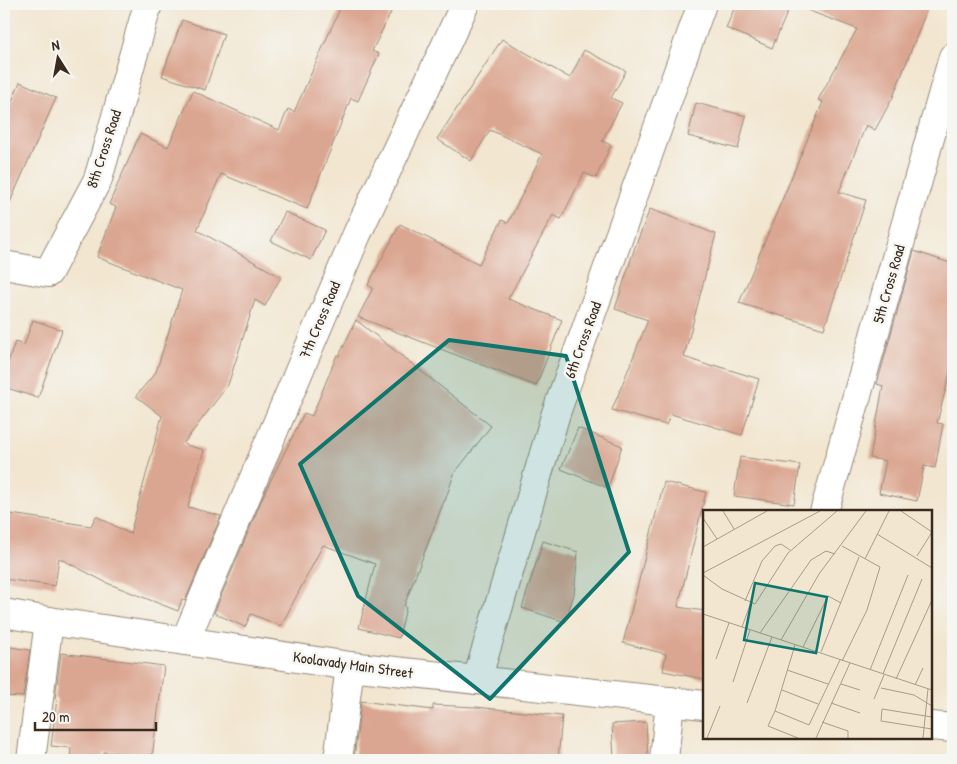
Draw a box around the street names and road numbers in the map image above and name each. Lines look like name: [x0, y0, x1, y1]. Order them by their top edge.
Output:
street label: 8th Cross Road: [81, 107, 126, 191]
street label: 5th Cross Road: [867, 242, 910, 326]
street label: 7th Cross Road: [294, 278, 345, 362]
street label: 6th Cross Road: [559, 298, 606, 381]
street label: Koolavady Main Street: [292, 646, 415, 683]

